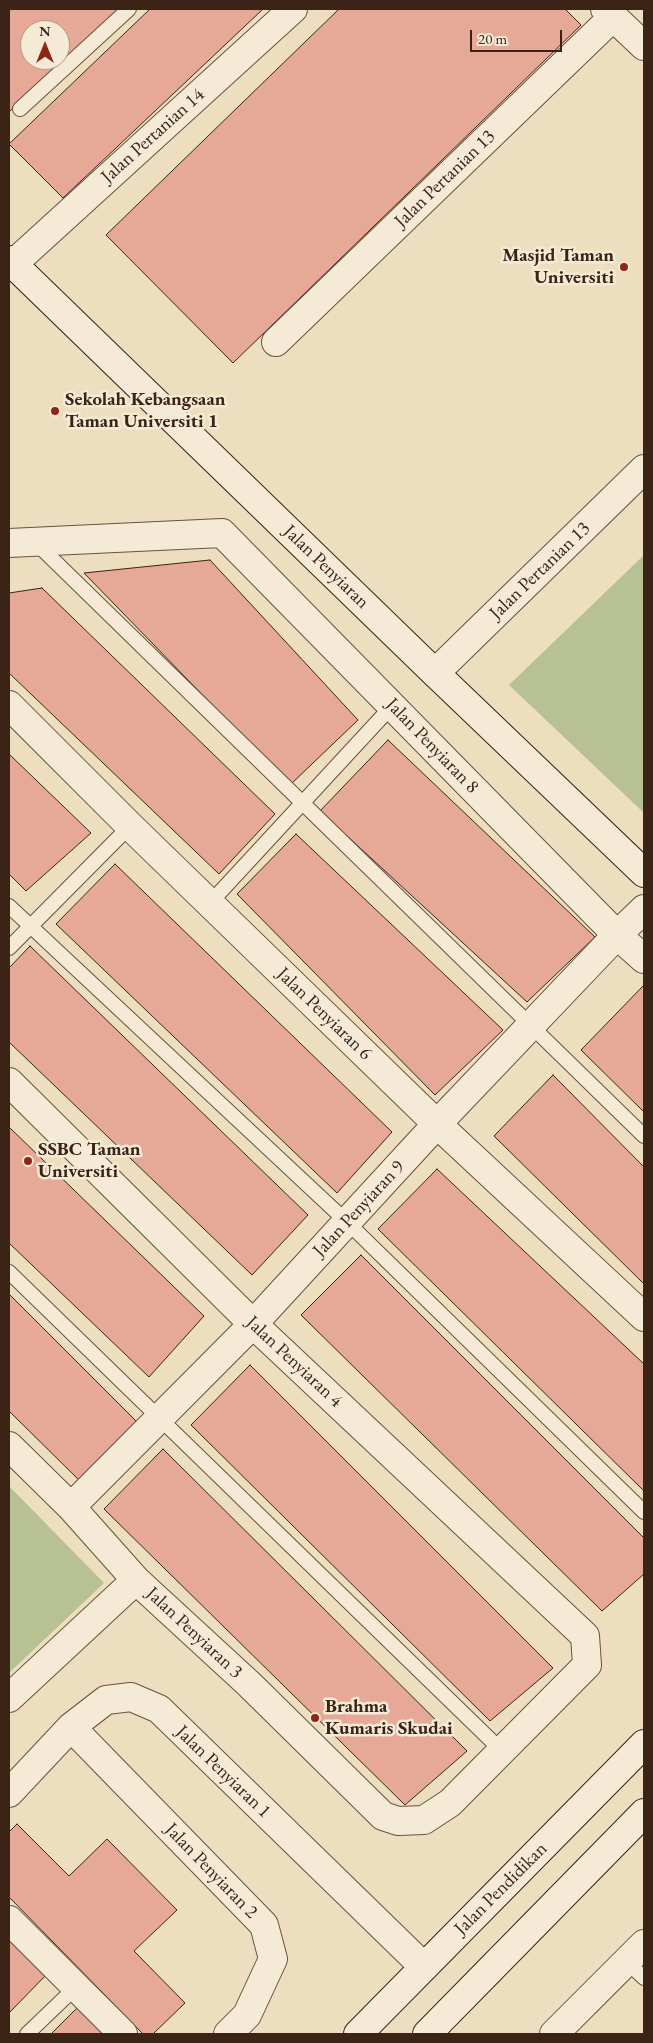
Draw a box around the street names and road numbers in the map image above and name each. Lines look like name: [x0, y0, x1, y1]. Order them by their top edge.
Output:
street label: Jalan Pertanian 14: [97, 84, 209, 188]
street label: Jalan Pertanian 13: [390, 125, 500, 233]
street label: Jalan Pertanian 13: [485, 517, 595, 625]
street label: Jalan Penyiaran: [278, 520, 374, 614]
street label: Jalan Penyiaran 8: [381, 694, 483, 798]
street label: Jalan Penyiaran 6: [272, 963, 376, 1065]
street label: Jalan Penyiaran 9: [308, 1156, 410, 1262]
street label: Jalan Penyiaran 4: [241, 1311, 347, 1413]
street label: Jalan Penyiaran 3: [141, 1582, 247, 1684]
street label: Jalan Penyiaran 1: [171, 1721, 275, 1823]
street label: Jalan Penyiaran 2: [160, 1819, 262, 1923]
street label: Jalan Pendidikan: [450, 1838, 552, 1940]

